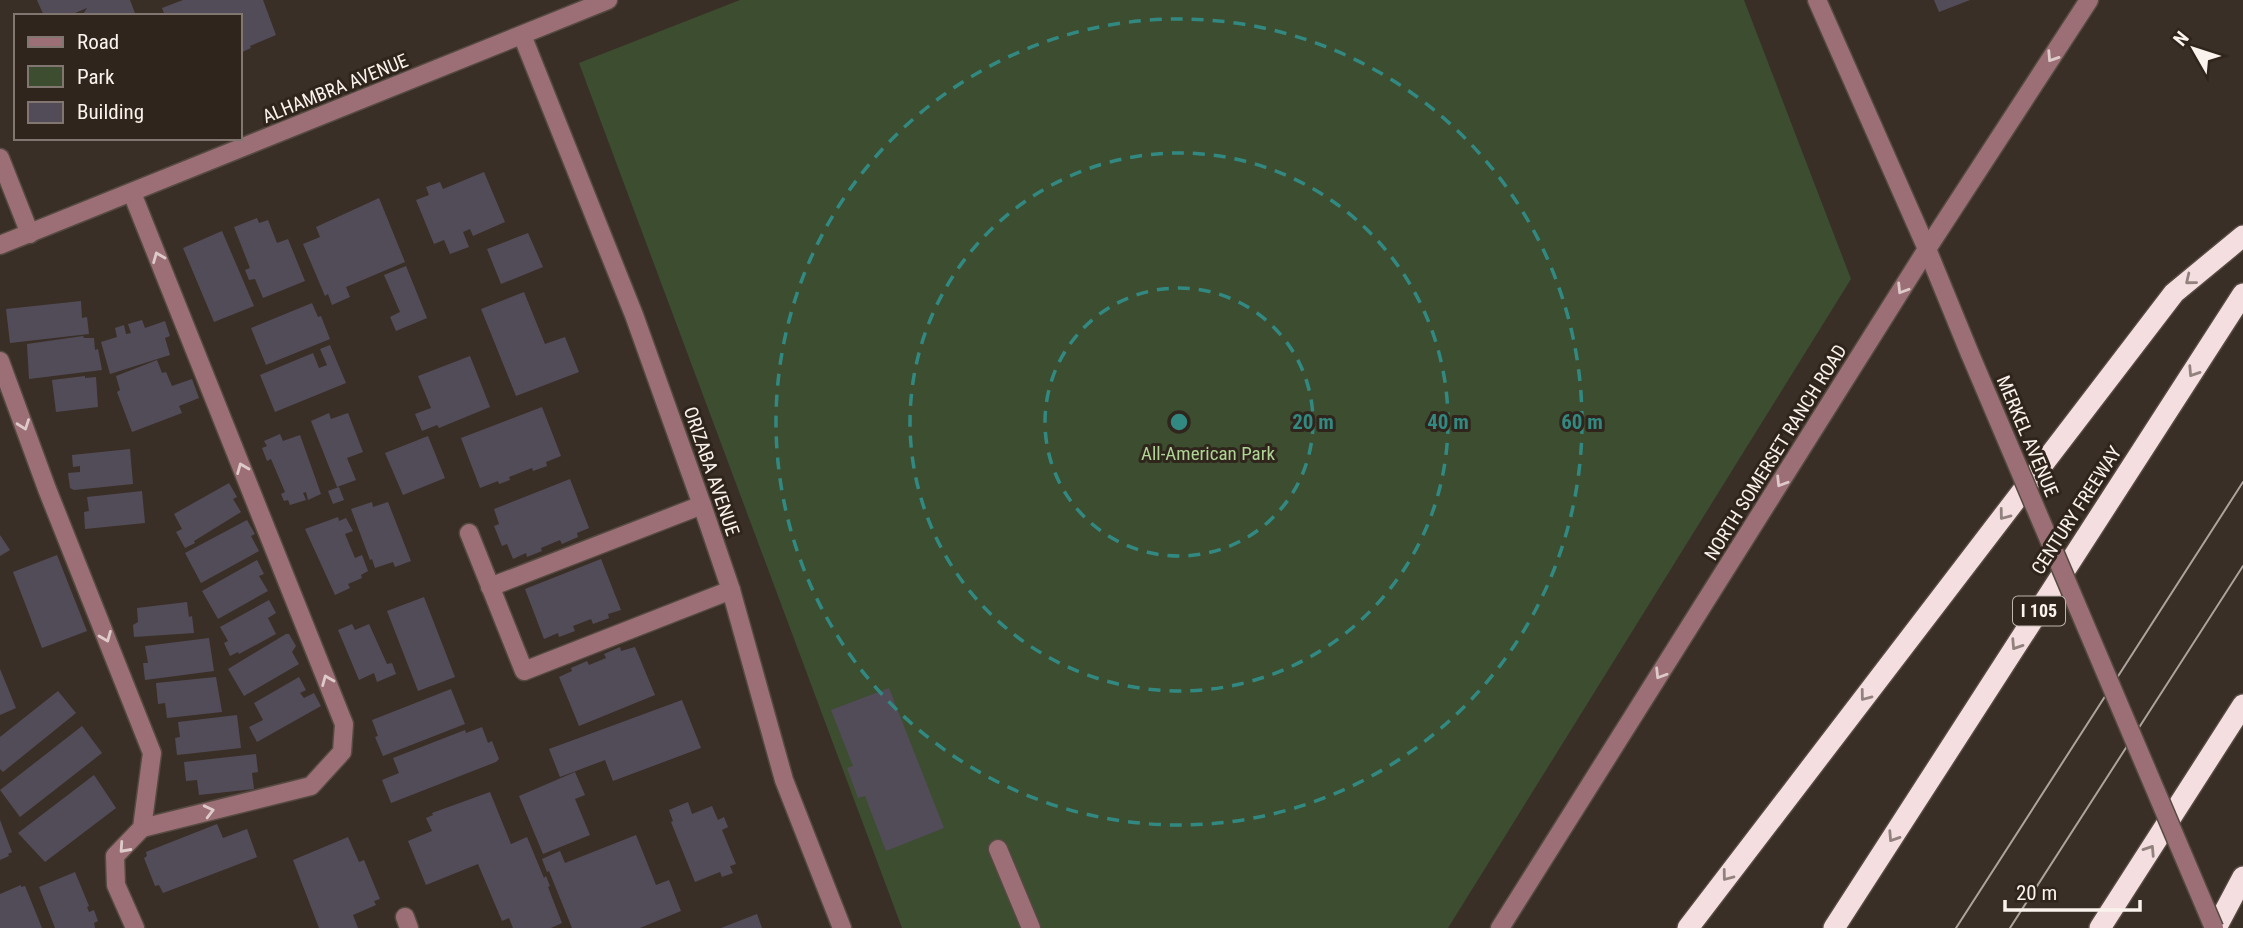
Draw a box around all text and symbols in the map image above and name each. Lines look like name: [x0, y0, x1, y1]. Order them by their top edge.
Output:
legend: [14, 14, 242, 140]
north arrow: [2159, 14, 2229, 84]
text: N: [2169, 27, 2194, 50]
text: Road: [77, 30, 119, 54]
street label: ALHAMBRA AVENUE: [259, 49, 411, 128]
one-way arrow: [2048, 49, 2061, 62]
text: Park: [77, 65, 115, 89]
text: Building: [77, 100, 144, 124]
one-way arrow: [152, 252, 166, 264]
one-way arrow: [2186, 271, 2198, 284]
one-way arrow: [1898, 282, 1911, 295]
street label: NORTH SOMERSET RANCH ROAD: [1699, 340, 1851, 564]
one-way arrow: [2188, 364, 2201, 377]
street label: MERKEL AVENUE: [1992, 372, 2063, 500]
street label: ORIZABA AVENUE: [679, 404, 744, 539]
centre of rings: [1167, 410, 1191, 434]
text: 20 m: [1292, 410, 1334, 434]
text: 40 m: [1427, 410, 1469, 434]
text: 60 m: [1561, 410, 1603, 434]
one-way arrow: [15, 419, 29, 431]
park label: All-American Park: [1141, 442, 1275, 465]
street label: CENTURY FREEWAY: [2026, 442, 2127, 579]
one-way arrow: [237, 463, 251, 475]
one-way arrow: [1776, 474, 1789, 487]
one-way arrow: [1999, 507, 2012, 520]
road number: I 105: [2013, 596, 2065, 626]
one-way arrow: [97, 631, 111, 643]
one-way arrow: [2012, 638, 2025, 651]
one-way arrow: [1655, 667, 1668, 680]
one-way arrow: [321, 674, 335, 686]
one-way arrow: [1861, 688, 1874, 700]
one-way arrow: [202, 805, 214, 819]
one-way arrow: [1888, 829, 1901, 842]
one-way arrow: [119, 840, 132, 853]
one-way arrow: [2142, 845, 2154, 858]
one-way arrow: [1723, 869, 1736, 881]
scale bar: [2005, 869, 2140, 913]
text: 20 m: [2016, 881, 2057, 905]

